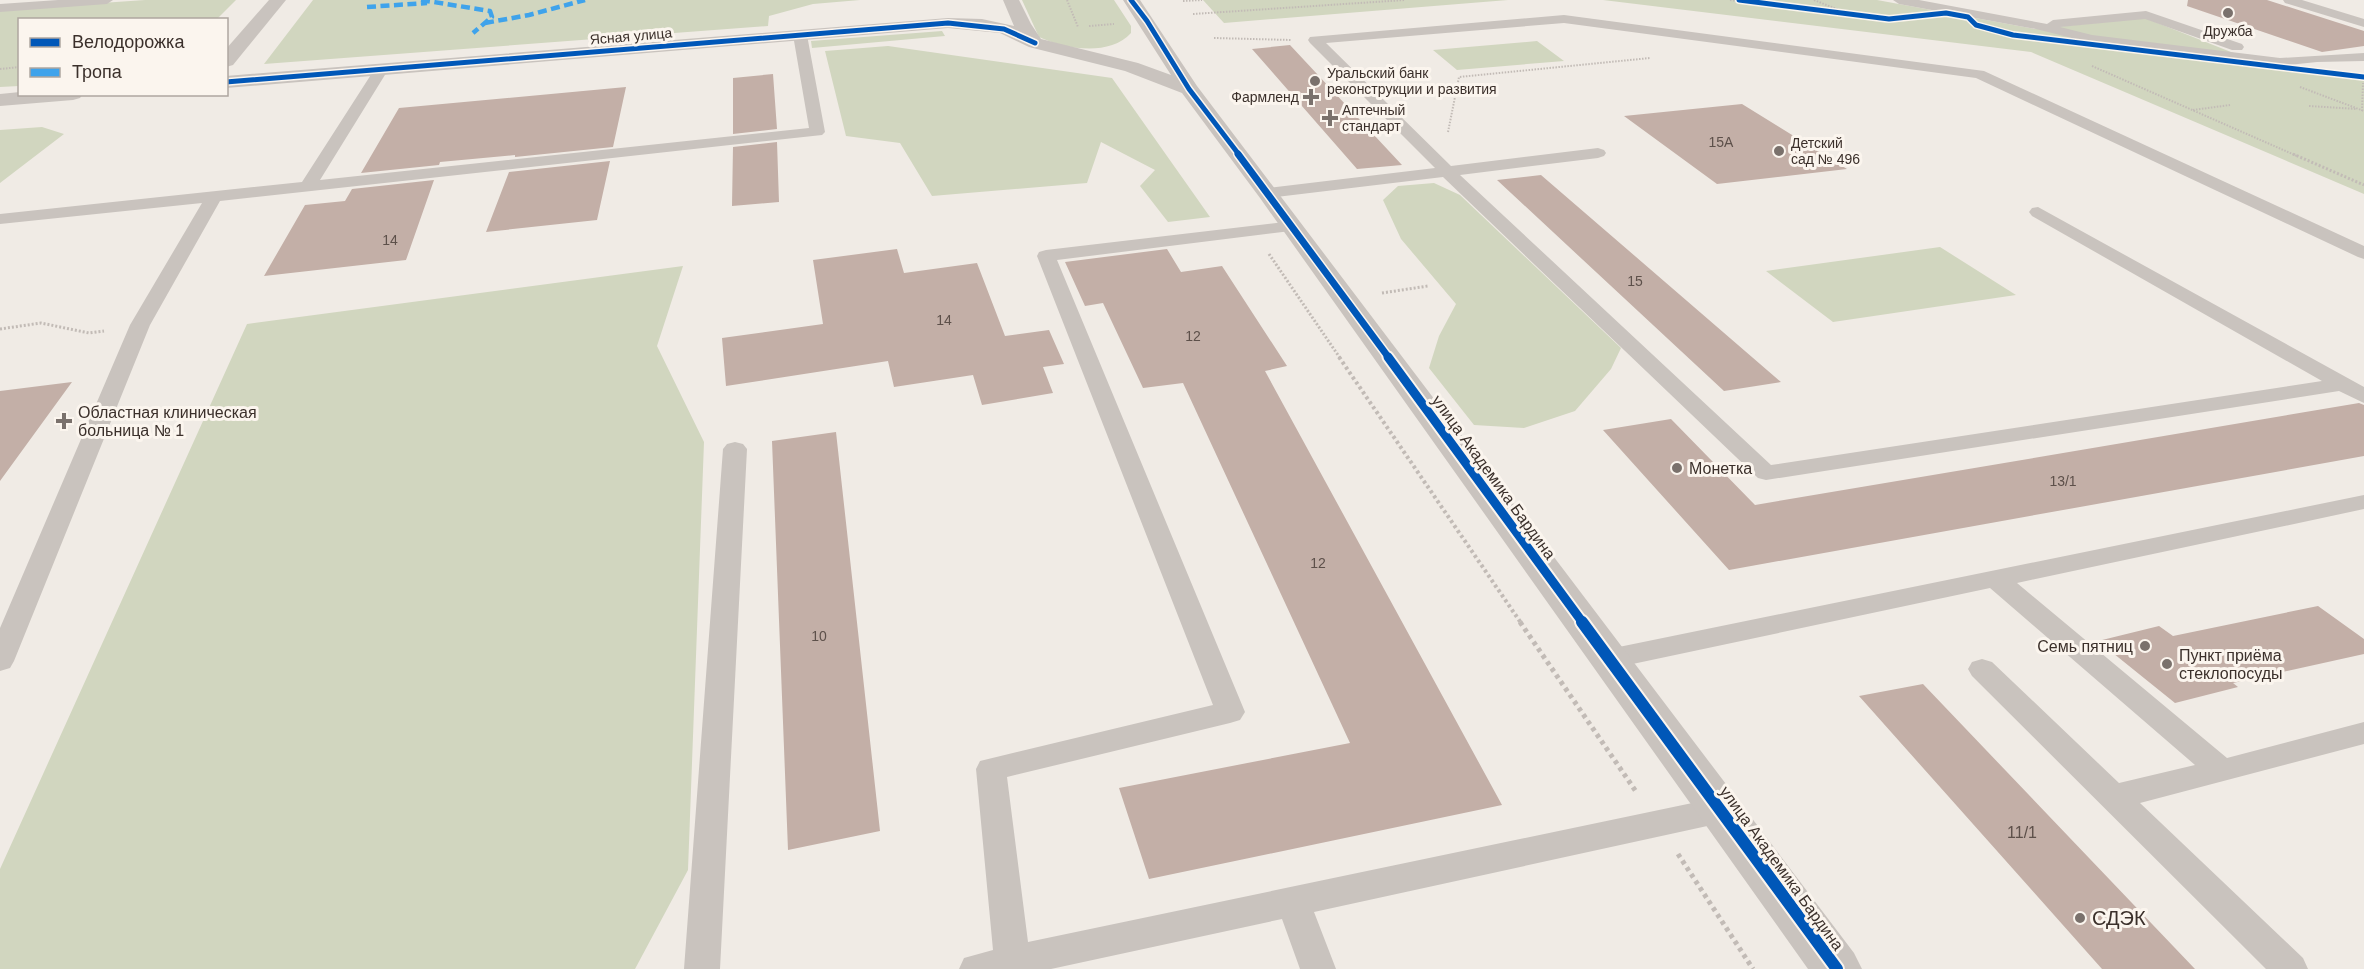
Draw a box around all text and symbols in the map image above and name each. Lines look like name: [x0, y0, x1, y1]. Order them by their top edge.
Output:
marker: Дружба: [2221, 6, 2235, 20]
legend: [18, 18, 228, 96]
place label: Дружба: [2203, 23, 2253, 39]
street label: Ясная улица: [589, 24, 673, 48]
text: Велодорожка: [72, 32, 185, 52]
text: Тропа: [72, 62, 123, 82]
place label: Уральский банк реконструкции и развития: [1327, 65, 1497, 97]
marker: Уральский банк реконструкции и развития: [1308, 74, 1322, 88]
place label: Фармленд: [1231, 89, 1299, 105]
marker: Фармленд: [1304, 90, 1318, 104]
place label: Аптечный стандарт: [1342, 102, 1405, 134]
marker: Аптечный стандарт: [1323, 111, 1337, 125]
house number: 15А: [1709, 134, 1734, 150]
place label: Детский сад № 496: [1791, 135, 1860, 167]
marker: Детский сад № 496: [1772, 144, 1786, 158]
house number: 14: [382, 232, 398, 248]
house number: 15: [1627, 273, 1643, 289]
house number: 14: [936, 312, 952, 328]
house number: 12: [1185, 328, 1201, 344]
street label: улица Академика Бардина: [1428, 392, 1559, 563]
place label: Областная клиническая больница № 1: [78, 404, 257, 439]
marker: Областная клиническая больница № 1: [55, 412, 73, 430]
place label: Монетка: [1689, 460, 1752, 477]
marker: Монетка: [1670, 461, 1684, 475]
house number: 13/1: [2049, 473, 2077, 489]
house number: 12: [1310, 555, 1326, 571]
house number: 10: [811, 628, 827, 644]
place label: Семь пятниц: [2037, 638, 2133, 655]
marker: Семь пятниц: [2138, 639, 2152, 653]
place label: Пункт приёма стеклопосуды: [2179, 647, 2283, 682]
marker: Пункт приёма стеклопосуды: [2160, 657, 2174, 671]
street label: улица Академика Бардина: [1716, 783, 1847, 954]
house number: 11/1: [2007, 824, 2037, 841]
place label: СДЭК: [2092, 907, 2146, 929]
marker: СДЭК: [2073, 911, 2087, 925]

